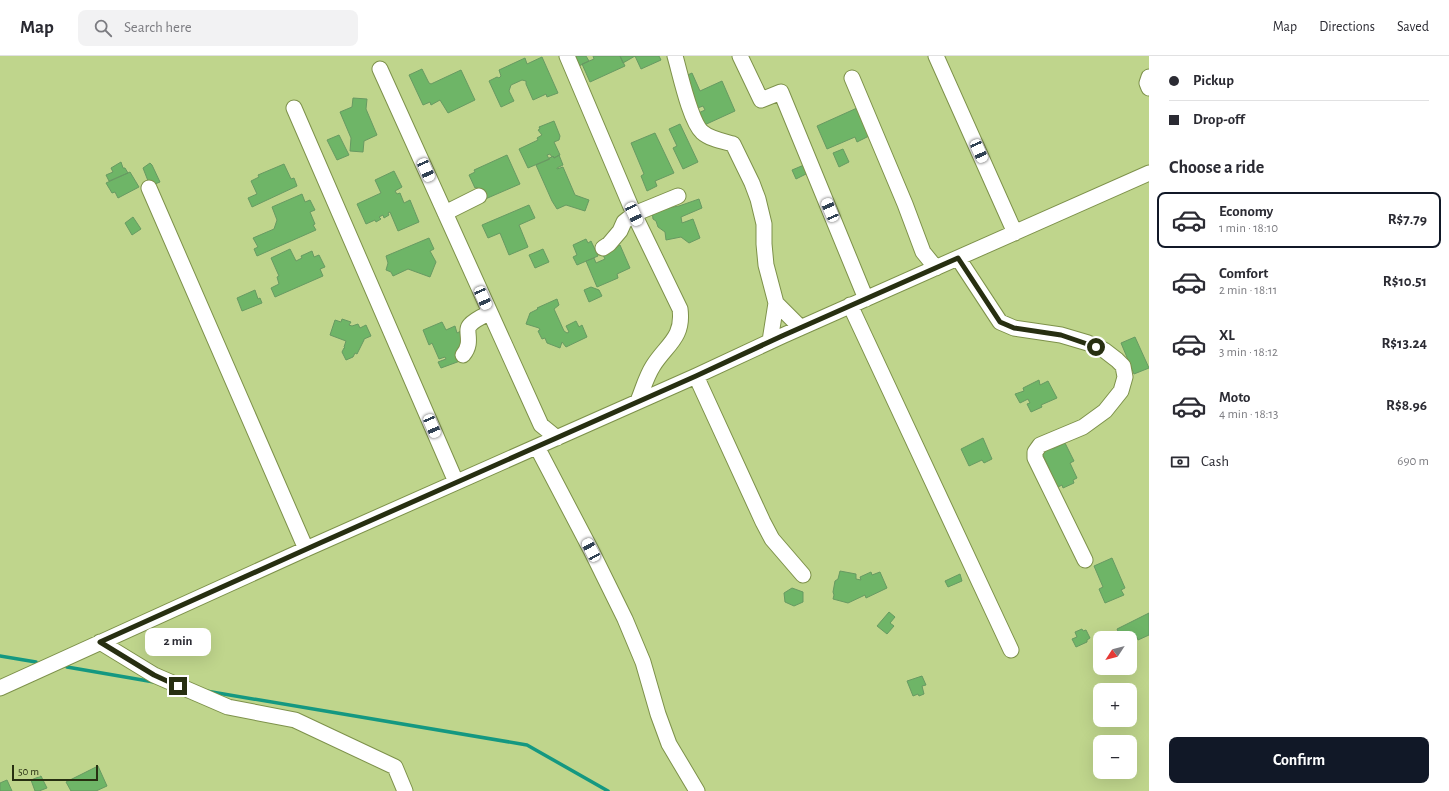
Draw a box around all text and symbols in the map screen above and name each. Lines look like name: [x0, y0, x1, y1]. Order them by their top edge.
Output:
search box: [78, 10, 358, 46]
icon: search: [92, 17, 114, 39]
text: Map: [20, 18, 54, 37]
text: Search here: [124, 20, 192, 35]
text: Map: [1273, 20, 1297, 34]
text: Directions: [1319, 20, 1375, 34]
text: Saved: [1397, 20, 1429, 34]
text: Pickup: [1193, 73, 1234, 88]
text: Drop-off: [1193, 112, 1245, 127]
car: [969, 138, 989, 164]
car: [416, 157, 436, 183]
text: Choose a ride: [1169, 159, 1264, 177]
car: [820, 197, 840, 223]
car: [623, 201, 645, 227]
icon: car: [1171, 202, 1207, 238]
text: Economy: [1219, 204, 1273, 219]
text: R$7.79: [1388, 212, 1427, 227]
text: 1 min · 18:10: [1219, 222, 1278, 235]
icon: car: [1171, 264, 1207, 300]
text: Comfort: [1219, 266, 1268, 281]
text: R$10.51: [1383, 274, 1427, 289]
text: 2 min · 18:11: [1219, 284, 1277, 297]
car: [473, 285, 493, 311]
icon: car: [1171, 326, 1207, 362]
text: XL: [1219, 328, 1235, 343]
text: R$13.24: [1381, 336, 1427, 351]
route start: [1087, 338, 1105, 356]
text: 3 min · 18:12: [1219, 346, 1278, 359]
icon: car: [1171, 388, 1207, 424]
text: Moto: [1219, 390, 1251, 405]
text: R$8.96: [1386, 398, 1427, 413]
text: 4 min · 18:13: [1219, 408, 1278, 421]
car: [422, 413, 442, 439]
icon: cash: [1169, 451, 1191, 473]
text: Cash: [1201, 454, 1229, 469]
text: 690 m: [1397, 455, 1429, 468]
car: [580, 537, 602, 563]
callout: 2 min: [145, 628, 211, 656]
north arrow: [1093, 631, 1137, 675]
map controls: [1093, 631, 1137, 779]
text: 2 min: [164, 635, 192, 648]
route end: [169, 677, 187, 695]
button: +: [1093, 683, 1137, 727]
button: −: [1093, 735, 1137, 779]
button: Confirm: [1169, 737, 1429, 783]
scale bar: [12, 763, 98, 782]
text: 50 m: [18, 766, 39, 777]

